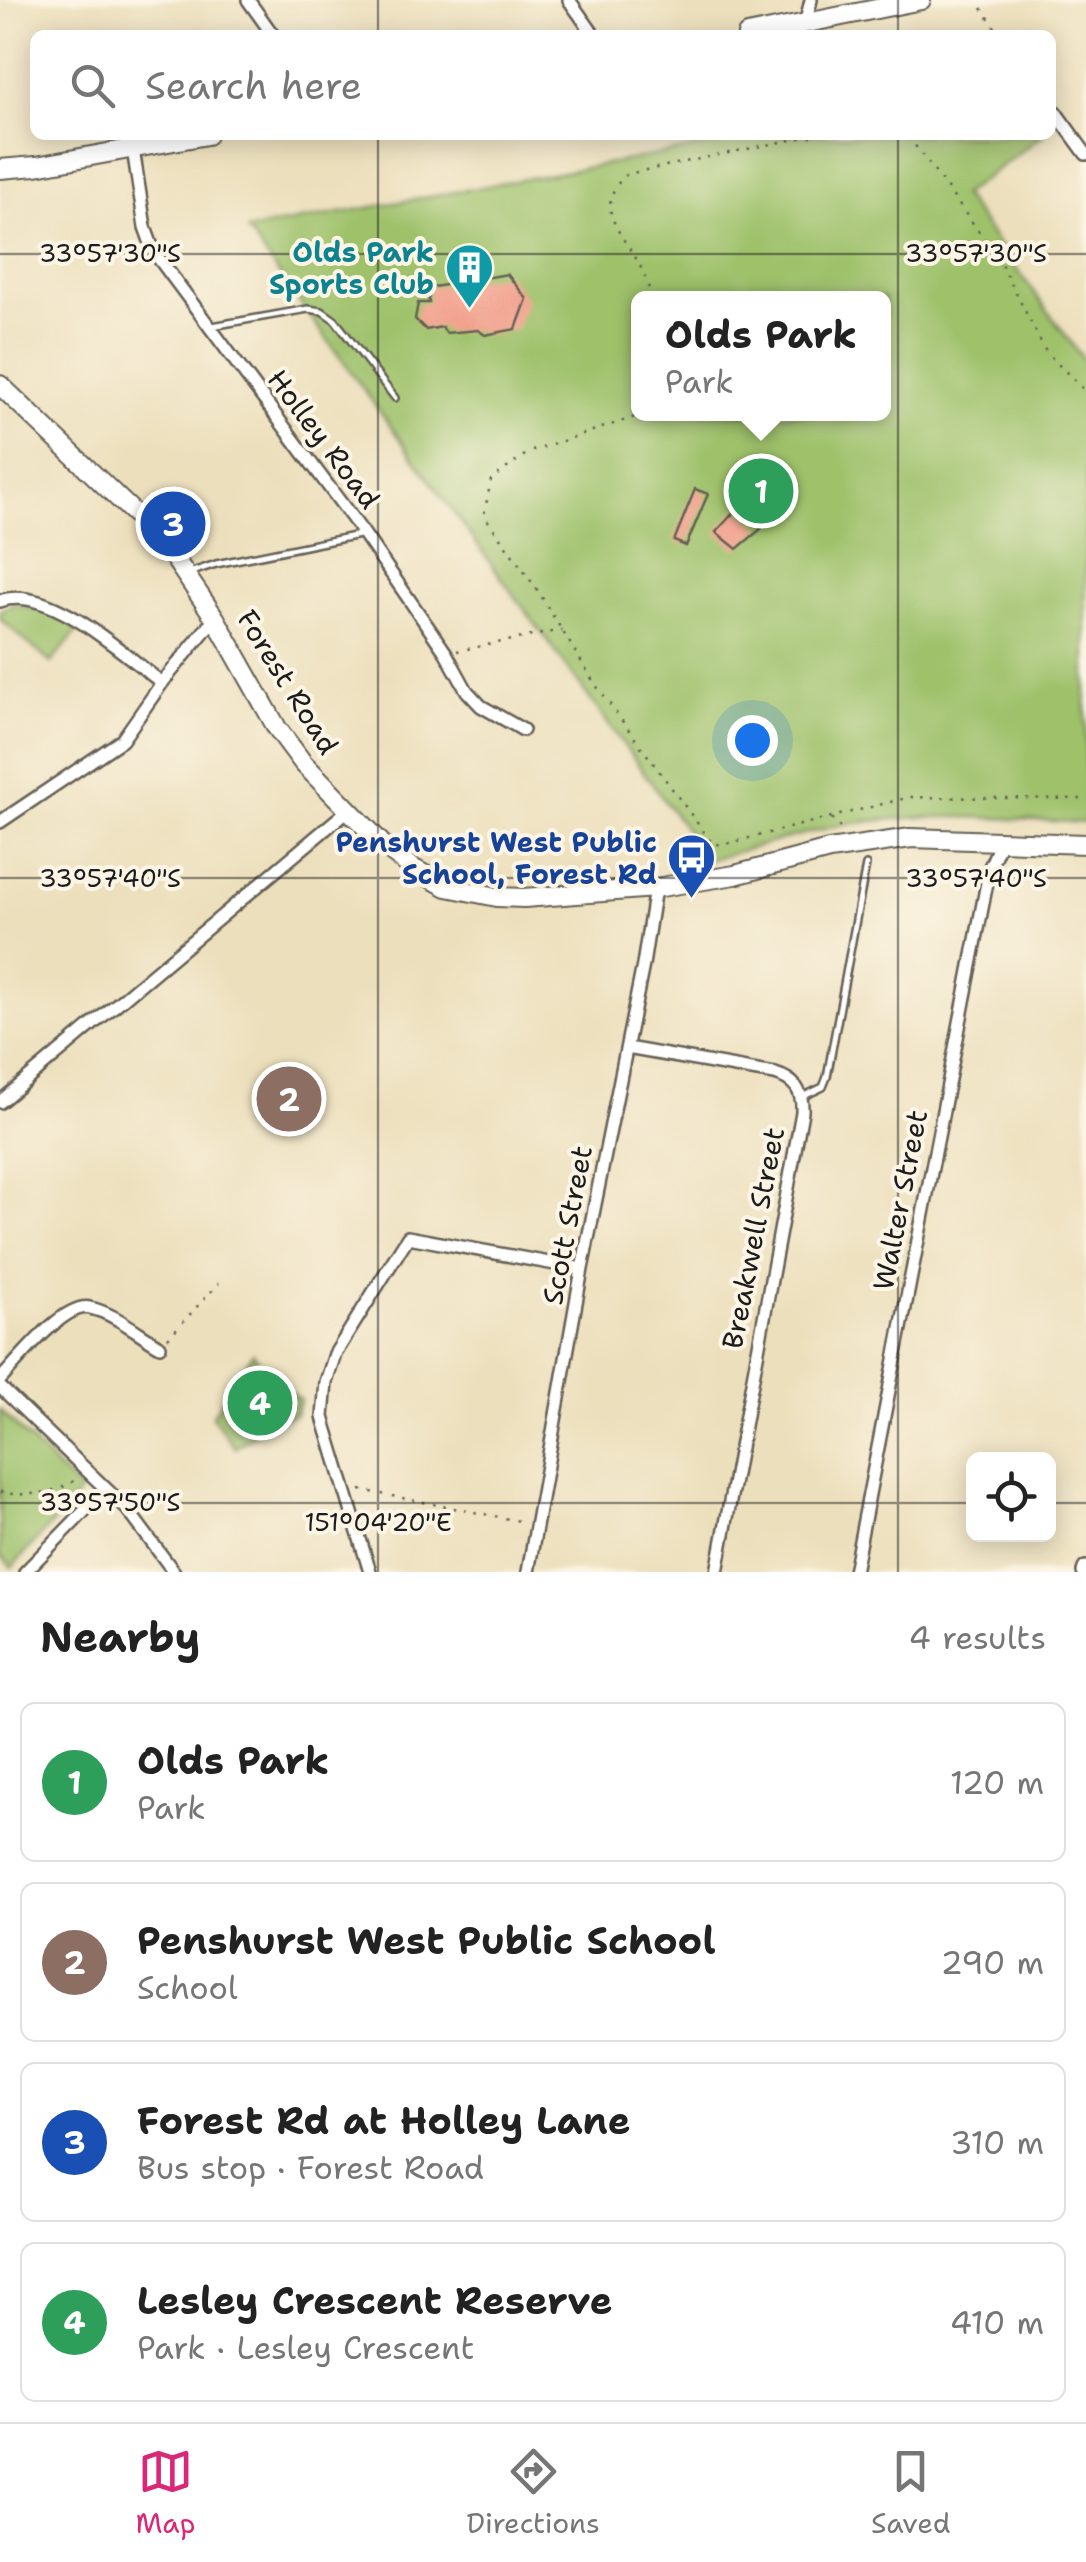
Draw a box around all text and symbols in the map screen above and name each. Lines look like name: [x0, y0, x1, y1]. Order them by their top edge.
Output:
search box: [30, 30, 1056, 140]
icon: search: [65, 58, 120, 113]
text: Search here: [145, 60, 362, 111]
place label: Olds Park Sports Club: [269, 233, 434, 303]
text: 33°57'30"S: [39, 236, 181, 270]
text: 33°57'30"S: [905, 236, 1047, 270]
building icon: Olds Park Sports Club: [443, 242, 495, 310]
popup: [631, 291, 891, 421]
text: Olds Park: [665, 309, 857, 360]
text: Park: [665, 360, 734, 403]
street label: Holley Road: [259, 362, 389, 516]
pin: 1: [728, 454, 794, 528]
pin: 3: [140, 486, 206, 562]
street label: Forest Road: [228, 602, 348, 762]
your location: [727, 715, 778, 766]
place label: Penshurst West Public School, Forest Rd: [335, 823, 657, 893]
bus stop icon: Penshurst West Public School, Forest Rd: [666, 832, 718, 900]
text: 33°57'40"S: [39, 861, 181, 895]
text: 33°57'40"S: [905, 861, 1047, 895]
pin: 2: [256, 1062, 322, 1136]
street label: Walter Street: [864, 1107, 936, 1293]
street label: Breakwell Street: [713, 1124, 793, 1352]
street label: Scott Street: [533, 1142, 601, 1308]
pin: 4: [228, 1366, 292, 1440]
map controls: [966, 1452, 1056, 1542]
button: locate: [966, 1452, 1056, 1542]
text: 33°57'50"S: [40, 1485, 180, 1519]
text: 151°04'20"E: [304, 1505, 452, 1539]
text: Nearby: [40, 1609, 200, 1665]
text: 4 results: [909, 1616, 1046, 1659]
text: Olds Park: [137, 1735, 329, 1786]
text: 1: [67, 1761, 82, 1804]
text: 120 m: [950, 1761, 1044, 1804]
text: Park: [137, 1786, 206, 1829]
text: Penshurst West Public School: [137, 1915, 716, 1966]
text: 2: [63, 1941, 86, 1984]
text: 290 m: [941, 1941, 1044, 1984]
text: School: [137, 1966, 238, 2009]
text: Forest Rd at Holley Lane: [137, 2095, 631, 2146]
text: 3: [63, 2121, 86, 2164]
text: 310 m: [950, 2121, 1044, 2164]
text: Bus stop · Forest Road: [137, 2146, 484, 2189]
text: Lesley Crescent Reserve: [137, 2275, 613, 2326]
text: 4: [63, 2301, 86, 2344]
text: 410 m: [950, 2301, 1044, 2344]
text: Park · Lesley Crescent: [137, 2326, 474, 2369]
tab: Map: [136, 2444, 195, 2542]
tab: Directions: [466, 2444, 600, 2542]
tab: Saved: [871, 2444, 950, 2542]

